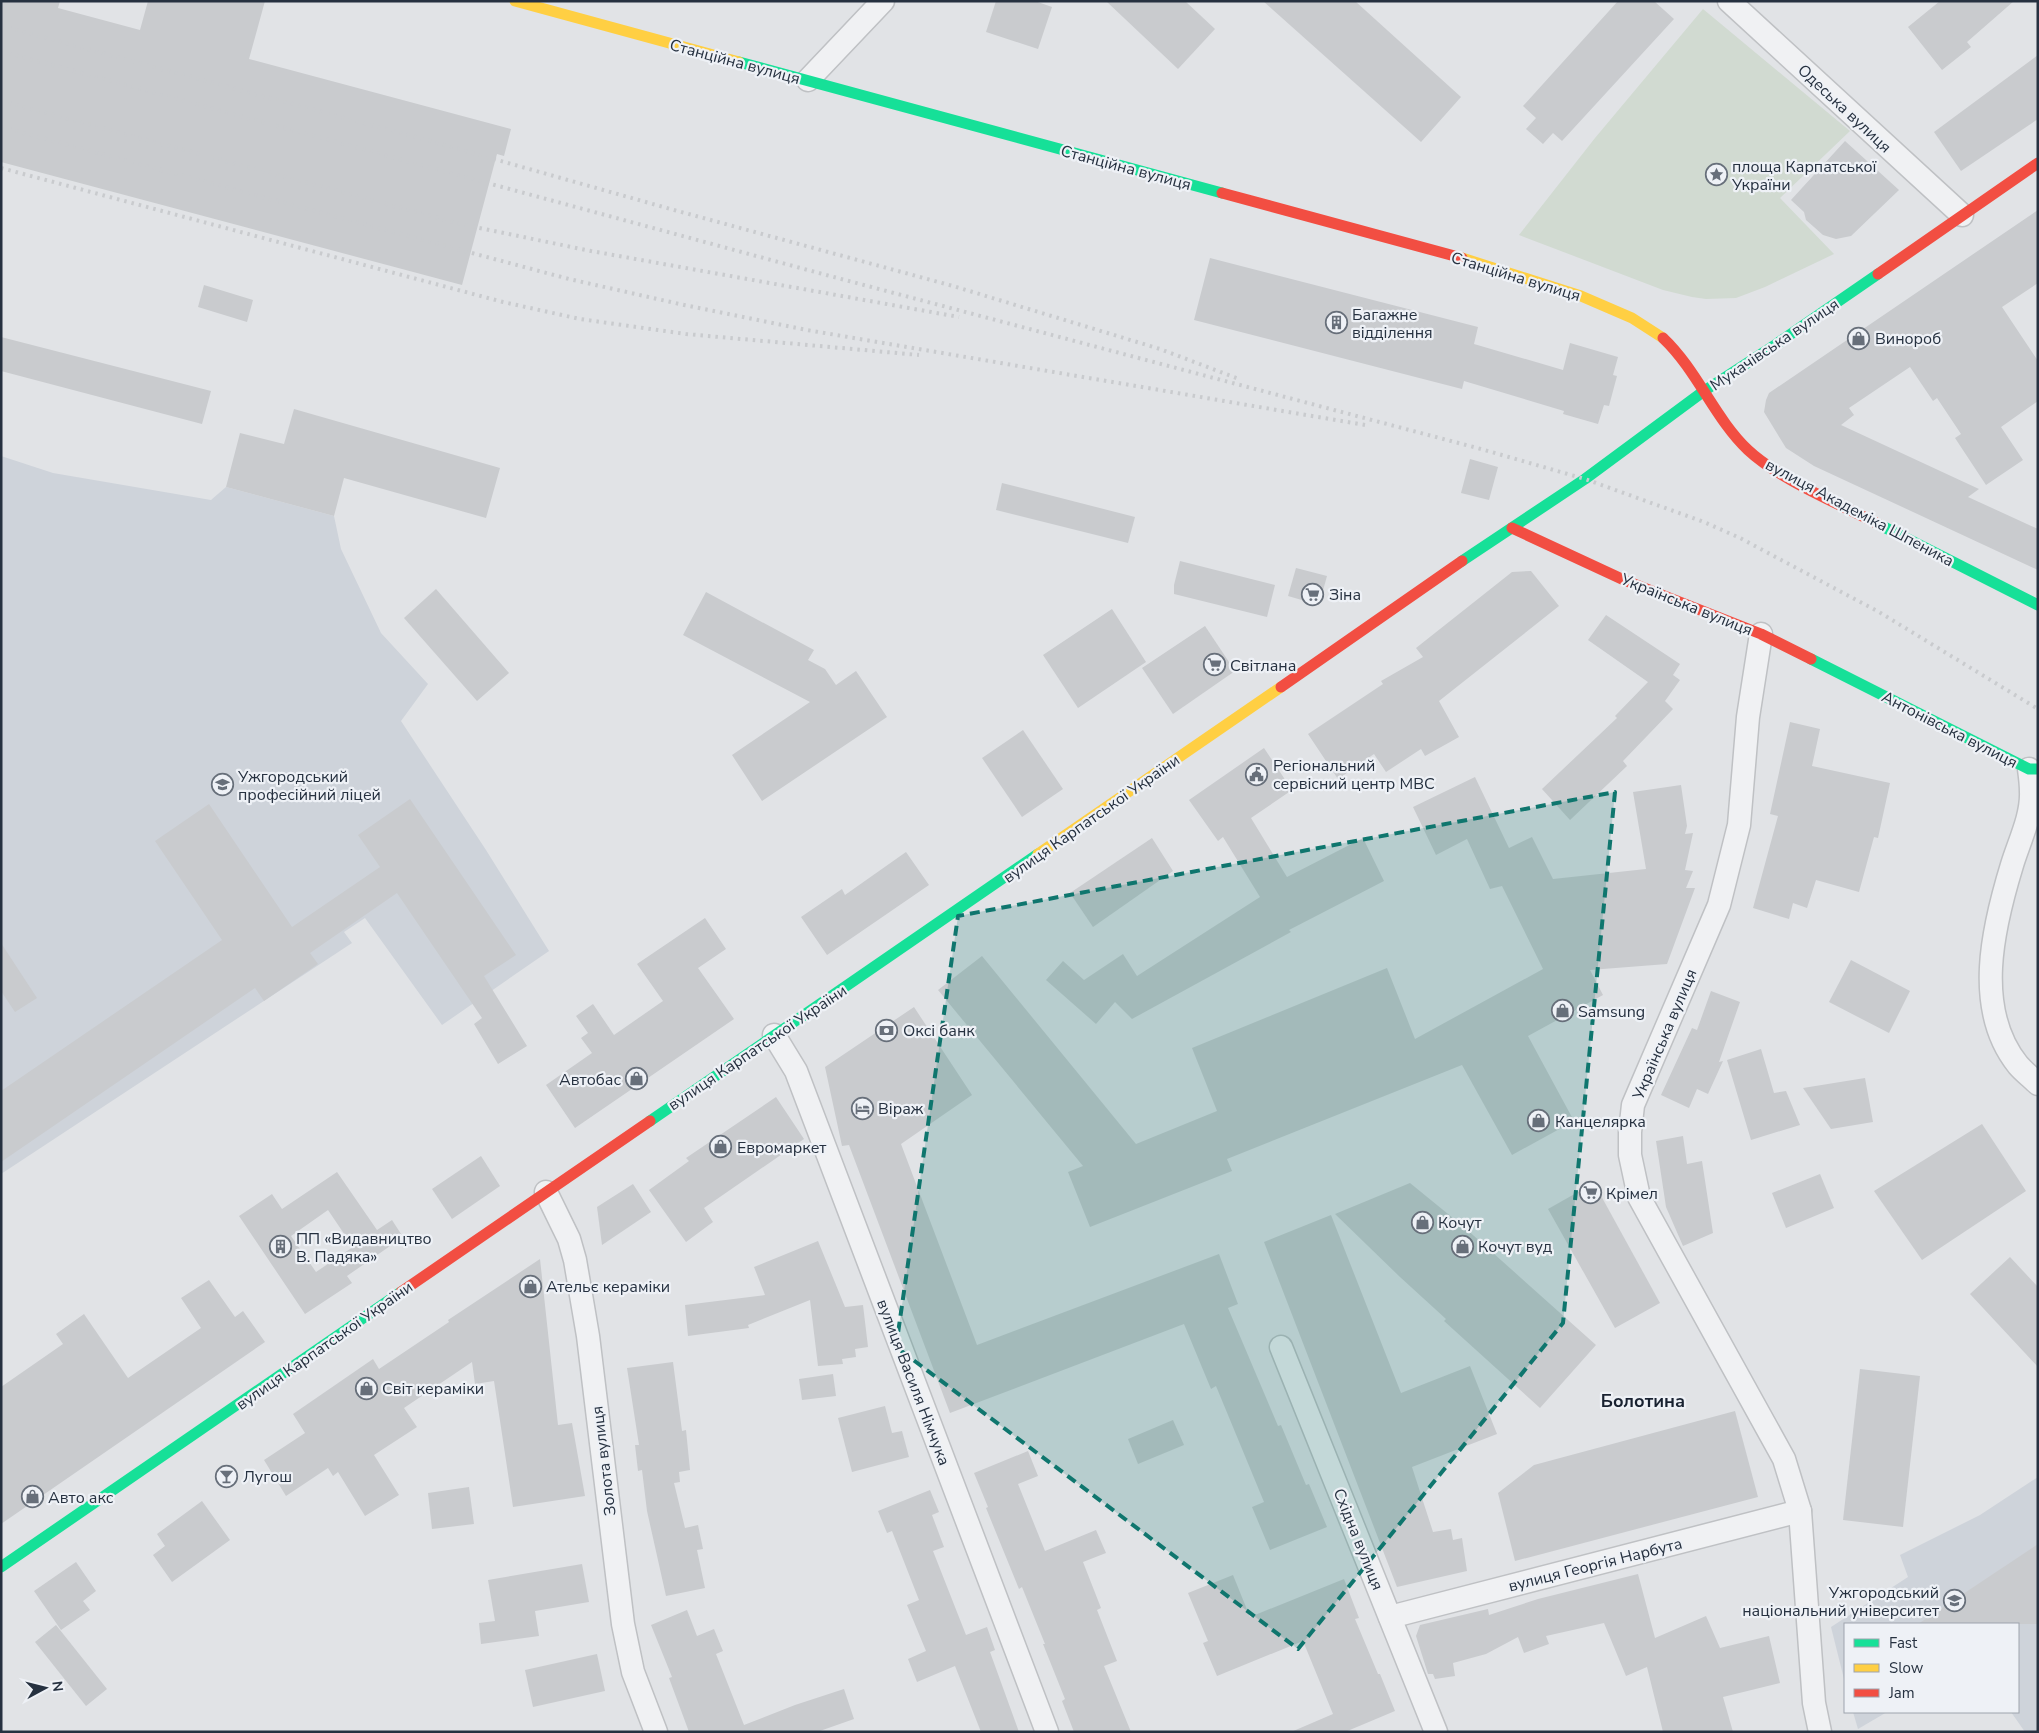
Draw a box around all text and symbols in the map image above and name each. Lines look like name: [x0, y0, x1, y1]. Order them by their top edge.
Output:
street label: Станційна вулиця: [667, 34, 802, 90]
street label: Одеська вулиця: [1793, 59, 1896, 158]
street label: Станційна вулиця: [1058, 140, 1193, 196]
place label: площа Карпатської України: [1731, 156, 1878, 196]
place icon: площа Карпатської України: [1704, 163, 1728, 187]
street label: Станційна вулиця: [1448, 247, 1583, 307]
street label: Мукачівська вулиця: [1706, 293, 1843, 396]
place label: Багажне відділення: [1352, 304, 1433, 344]
building icon: Багажне відділення: [1324, 311, 1348, 335]
shop icon: Винороб: [1847, 326, 1871, 350]
place label: Винороб: [1875, 328, 1941, 350]
street label: вулиця Академіка Шпеника: [1761, 454, 1958, 572]
street label: Українська вулиця: [1617, 568, 1756, 641]
supermarket icon: Зіна: [1301, 582, 1325, 606]
place label: Зіна: [1329, 584, 1361, 606]
supermarket icon: Світлана: [1202, 653, 1226, 677]
place label: Світлана: [1230, 655, 1296, 677]
street label: Антонівська вулиця: [1878, 686, 2021, 774]
street label: вулиця Карпатської України: [999, 749, 1184, 888]
place label: Регіональний сервісний центр МВС: [1273, 755, 1435, 795]
public building icon: Регіональний сервісний центр МВС: [1245, 762, 1269, 786]
place label: Ужгородський професійний ліцей: [237, 766, 381, 806]
school or university icon: Ужгородський професійний ліцей: [210, 773, 234, 797]
street label: Українська вулиця: [1627, 966, 1702, 1104]
street label: вулиця Карпатської України: [664, 980, 851, 1116]
shop icon: Samsung: [1550, 999, 1574, 1023]
place label: Samsung: [1578, 1001, 1645, 1023]
bank icon: Оксі банк: [875, 1018, 899, 1042]
place label: Оксі банк: [903, 1020, 975, 1042]
shop icon: Автобас: [625, 1067, 649, 1091]
place label: Автобас: [559, 1069, 621, 1091]
hotel icon: Віраж: [850, 1096, 874, 1120]
place label: Віраж: [878, 1098, 924, 1120]
shop icon: Канцелярка: [1527, 1109, 1551, 1133]
place label: Канцелярка: [1555, 1111, 1646, 1133]
shop icon: Евромаркет: [709, 1135, 733, 1159]
place label: Евромаркет: [737, 1137, 827, 1159]
supermarket icon: Крімел: [1578, 1181, 1602, 1205]
place label: Крімел: [1606, 1183, 1658, 1205]
shop icon: Кочут: [1410, 1210, 1434, 1234]
place label: Кочут: [1438, 1212, 1482, 1234]
place label: ПП «Видавництво В. Падяка»: [296, 1228, 432, 1268]
shop icon: Кочут вуд: [1450, 1234, 1474, 1258]
building icon: ПП «Видавництво В. Падяка»: [268, 1235, 292, 1259]
place label: Кочут вуд: [1478, 1236, 1553, 1258]
shop icon: Ательє кераміки: [518, 1274, 542, 1298]
street label: вулиця Карпатської України: [232, 1276, 417, 1415]
place label: Ательє кераміки: [546, 1276, 670, 1298]
street label: вулиця Василя Німчука: [871, 1296, 955, 1469]
shop icon: Світ кераміки: [354, 1376, 378, 1400]
place label: Світ кераміки: [382, 1378, 484, 1400]
district label: Болотина: [1601, 1389, 1685, 1413]
street label: Золота вулиця: [586, 1405, 622, 1517]
bar icon: Лугош: [215, 1464, 239, 1488]
place label: Лугош: [243, 1466, 292, 1488]
shop icon: Авто акс: [20, 1485, 44, 1509]
street label: Східна вулиця: [1328, 1485, 1389, 1594]
place label: Авто акс: [48, 1487, 114, 1509]
street label: вулиця Георгія Нарбута: [1506, 1533, 1684, 1597]
place label: Ужгородський національний університет: [1742, 1582, 1940, 1622]
school or university icon: Ужгородський національний університет: [1943, 1589, 1967, 1613]
legend: [1844, 1623, 2019, 1713]
text: Fast: [1889, 1633, 1918, 1653]
text: Slow: [1889, 1658, 1924, 1678]
north arrow: [20, 1663, 70, 1713]
text: N: [47, 1680, 67, 1693]
text: Jam: [1888, 1683, 1915, 1703]

